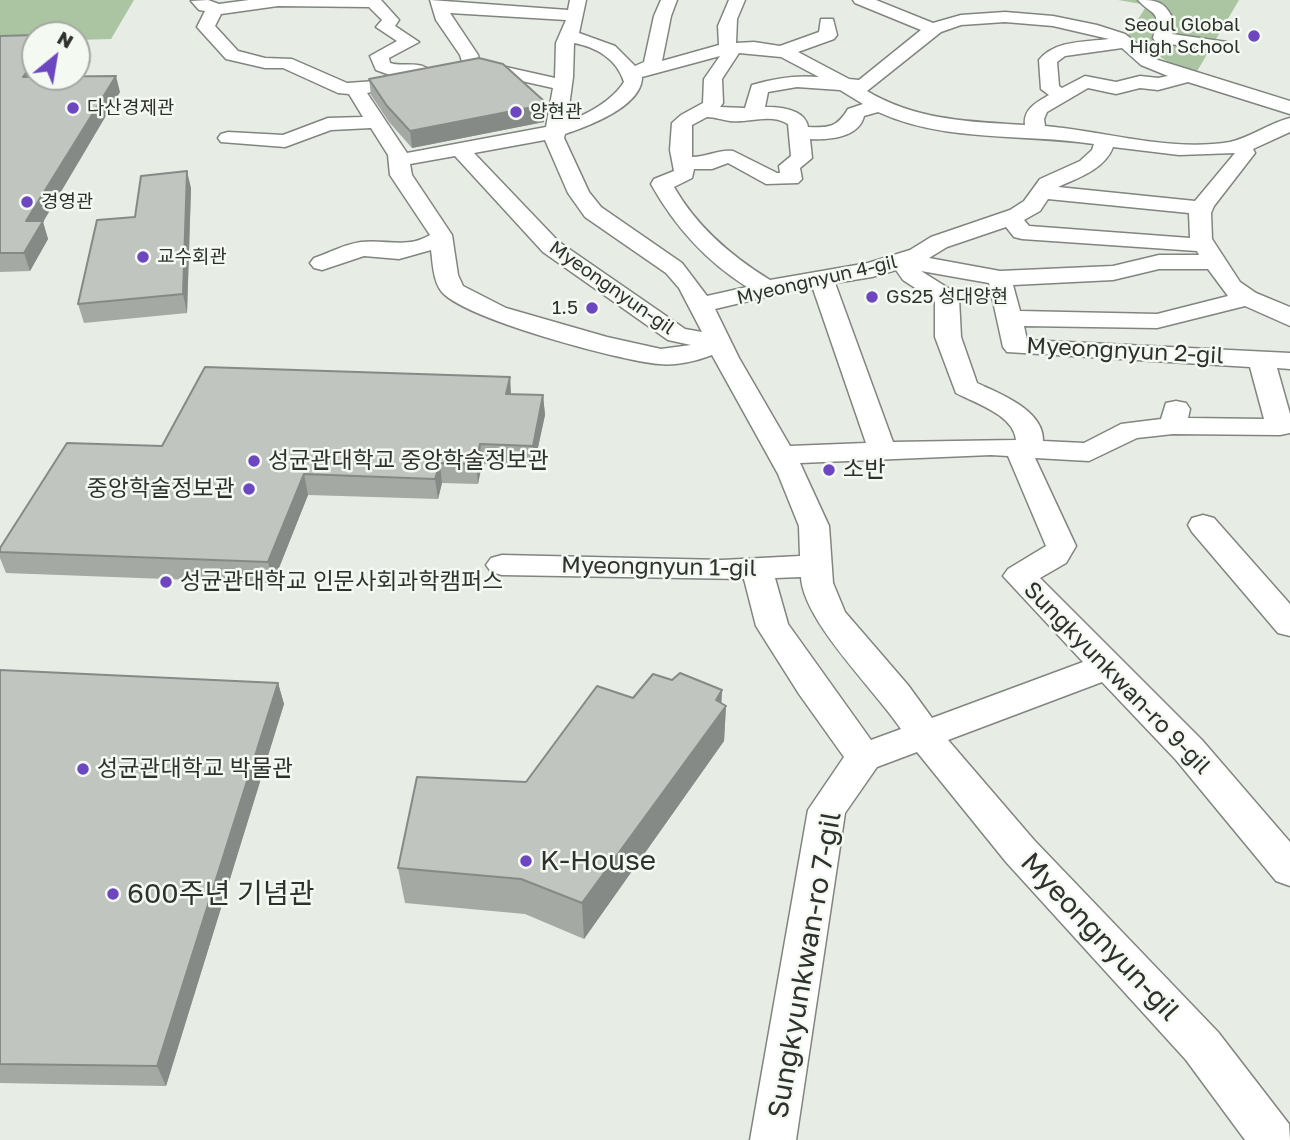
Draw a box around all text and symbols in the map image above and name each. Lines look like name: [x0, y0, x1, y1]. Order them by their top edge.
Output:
place label: Seoul Global High School: [1124, 14, 1240, 58]
north arrow: [21, 21, 91, 91]
text: N: [54, 26, 78, 53]
marker: Seoul Global High School: [1246, 28, 1262, 44]
place label: 다산경제관: [87, 97, 174, 119]
marker: 다산경제관: [65, 100, 81, 116]
place label: 양현관: [530, 101, 582, 123]
marker: 양현관: [508, 104, 524, 120]
place label: 경영관: [41, 191, 93, 213]
marker: 경영관: [19, 194, 35, 210]
street label: Myeongnyun-gil: [545, 236, 679, 340]
place label: 교수회관: [157, 246, 227, 268]
marker: 교수회관: [135, 249, 151, 265]
street label: Myeongnyun 4-gil: [735, 250, 899, 310]
place label: GS25 성대양현: [886, 286, 1008, 308]
marker: GS25 성대양현: [864, 289, 880, 305]
place label: 1.5: [552, 297, 578, 319]
marker: 1.5: [584, 300, 600, 316]
street label: Myeongnyun 2-gil: [1026, 332, 1224, 370]
place label: 성균관대학교 중앙학술정보관: [268, 447, 549, 475]
marker: 성균관대학교 중앙학술정보관: [246, 453, 262, 469]
place label: 소반: [843, 456, 885, 484]
marker: 소반: [821, 462, 837, 478]
place label: 중앙학술정보관: [87, 475, 235, 503]
marker: 중앙학술정보관: [241, 481, 257, 497]
street label: Myeongnyun 1-gil: [561, 551, 757, 583]
place label: 성균관대학교 인문사회과학캠퍼스: [180, 568, 503, 596]
marker: 성균관대학교 인문사회과학캠퍼스: [158, 574, 174, 590]
street label: Sungkyunkwan-ro 9-gil: [1018, 576, 1216, 780]
place label: 성균관대학교 박물관: [97, 755, 293, 783]
marker: 성균관대학교 박물관: [75, 761, 91, 777]
street label: Sungkyunkwan-ro 7-gil: [761, 809, 849, 1121]
place label: K-House: [540, 844, 656, 878]
street label: Myeongnyun-gil: [1014, 846, 1186, 1028]
marker: K-House: [518, 853, 534, 869]
place label: 600주년 기념관: [127, 877, 314, 911]
marker: 600주년 기념관: [105, 886, 121, 902]

